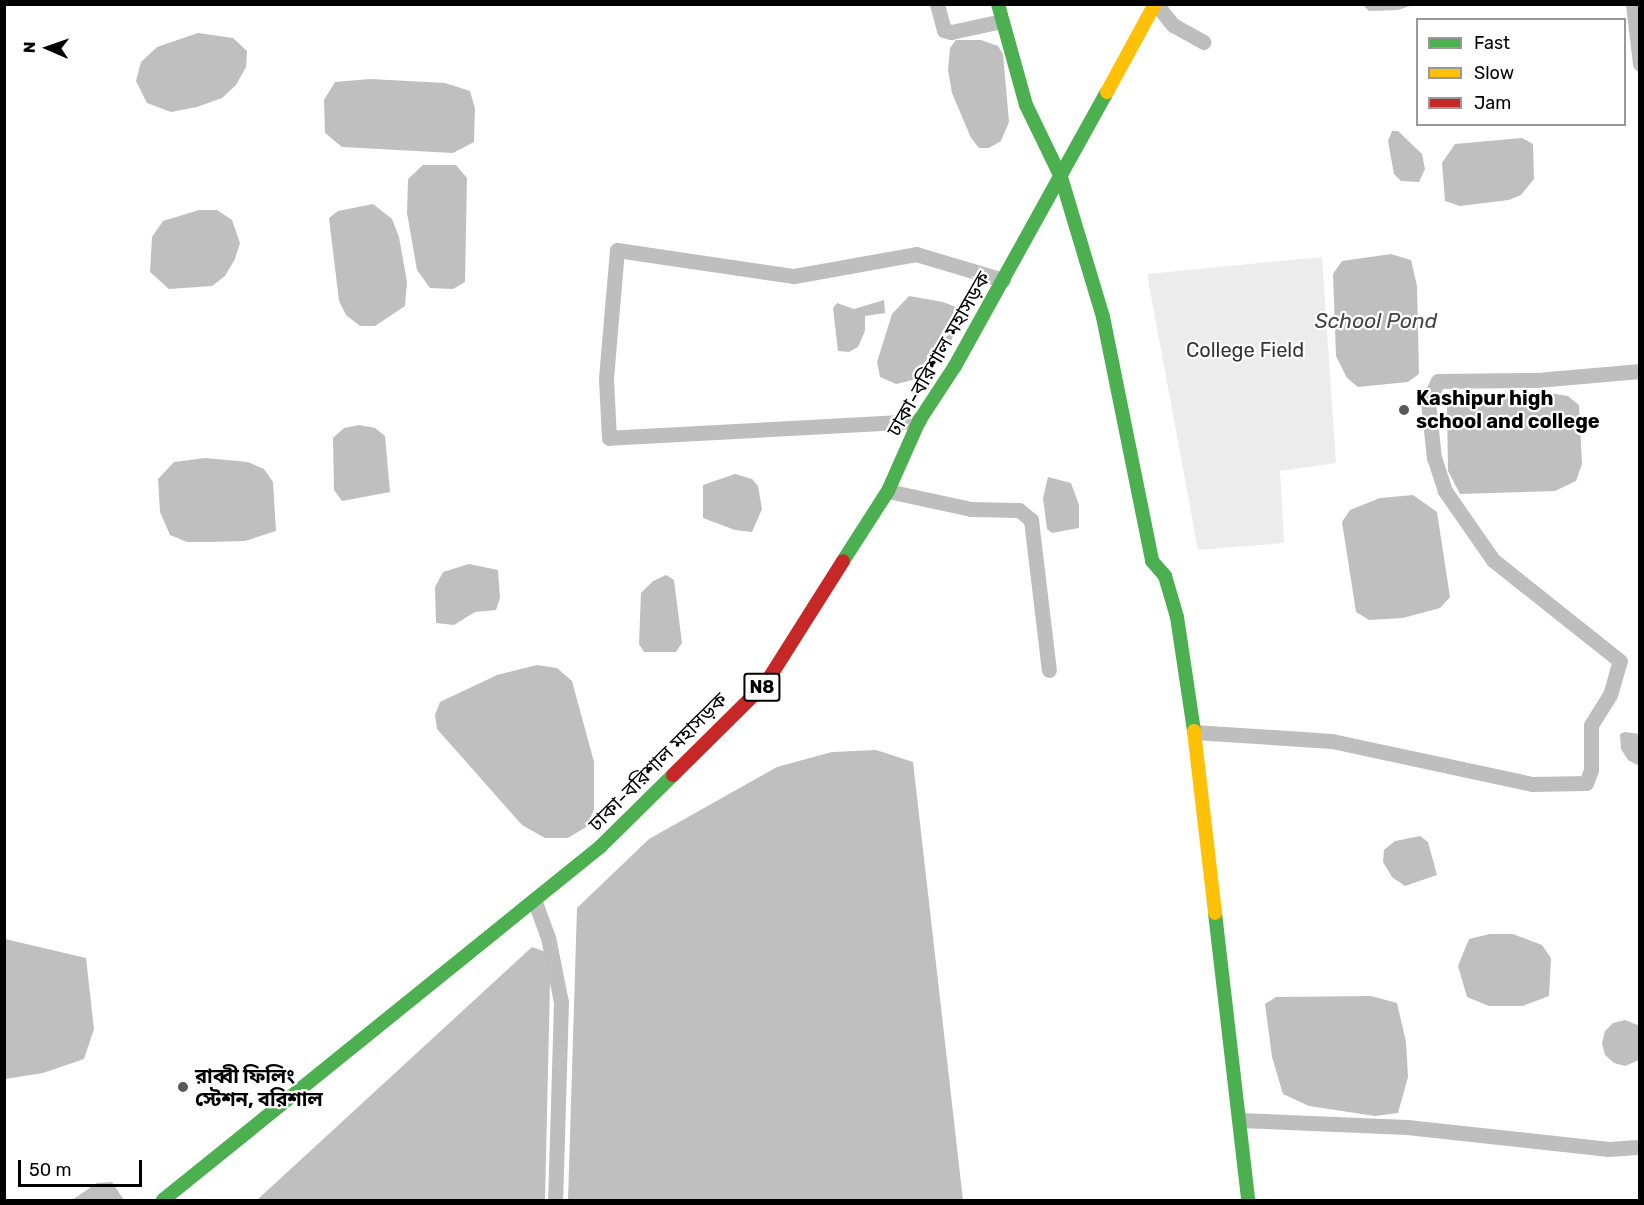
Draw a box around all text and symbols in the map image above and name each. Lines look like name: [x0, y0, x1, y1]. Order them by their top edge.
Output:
north arrow: [18, 18, 78, 78]
legend: [1416, 18, 1626, 126]
text: Fast: [1474, 32, 1510, 54]
text: N: [20, 41, 39, 53]
text: Slow: [1474, 62, 1514, 84]
text: Jam: [1474, 92, 1511, 114]
street label: ঢাকা-বরিশাল মহাসড়ক: [882, 267, 996, 441]
water label: School Pond: [1315, 308, 1437, 334]
park label: College Field: [1186, 338, 1304, 362]
place label: Kashipur high school and college: [1416, 386, 1600, 433]
marker: Kashipur high school and college: [1397, 403, 1411, 417]
road number: N8: [742, 672, 782, 702]
street label: ঢাকা-বরিশাল মহাসড়ক: [584, 688, 732, 836]
place label: রাব্বী ফিলিং স্টেশন, বরিশাল: [195, 1064, 323, 1111]
marker: রাব্বী ফিলিং স্টেশন, বরিশাল: [176, 1080, 190, 1094]
scale bar: [21, 1148, 146, 1186]
text: 50 m: [29, 1159, 72, 1181]

